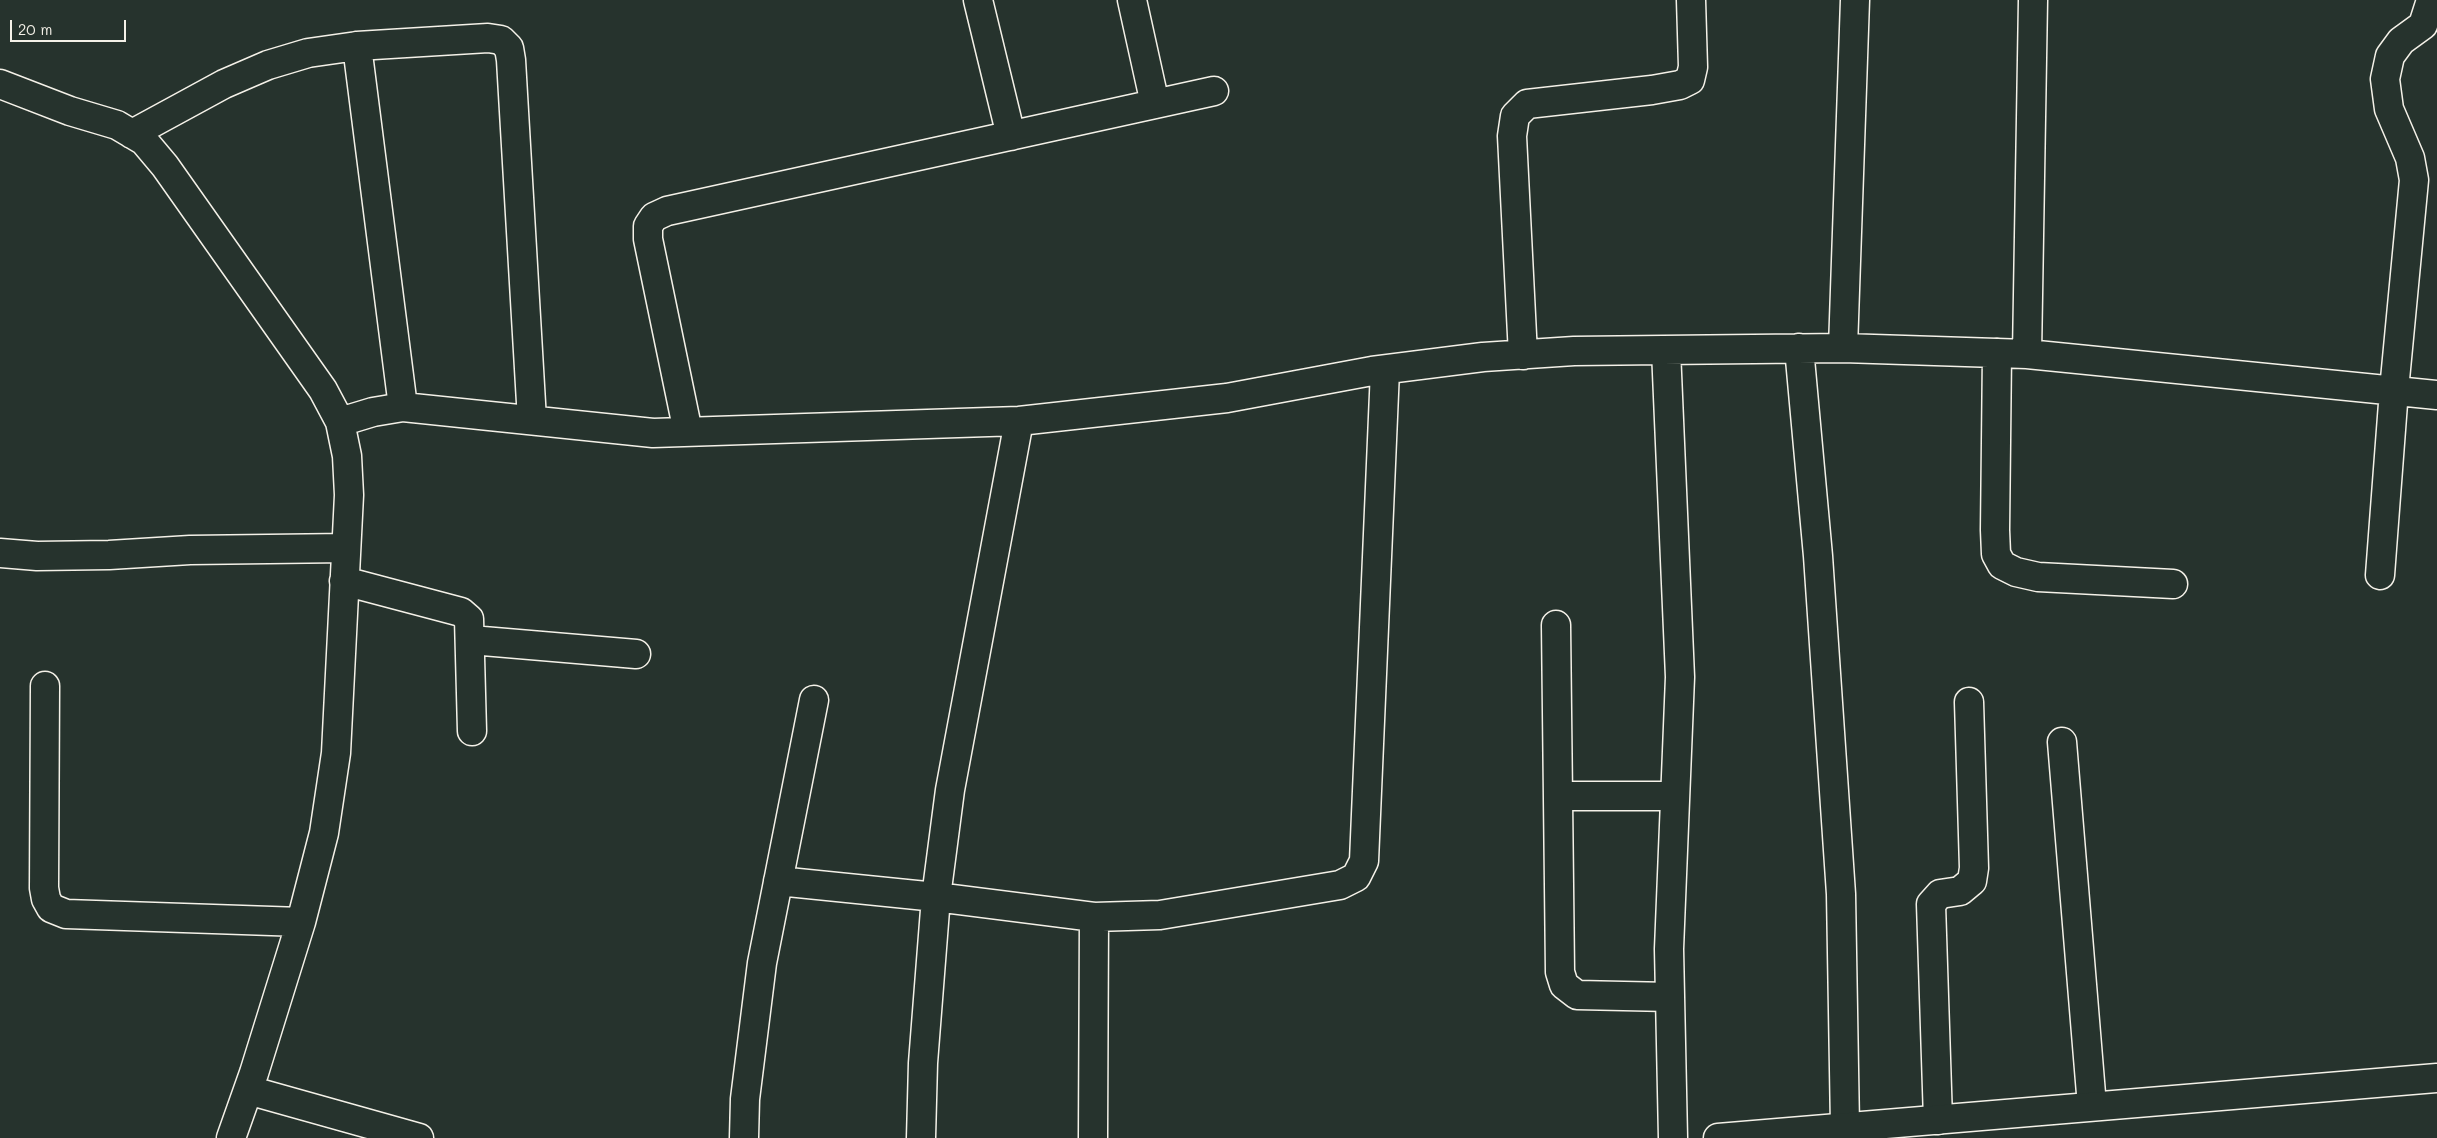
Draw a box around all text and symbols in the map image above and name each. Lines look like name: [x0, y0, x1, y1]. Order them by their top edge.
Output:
scale bar: [12, 10, 129, 42]
text: 20 m: [18, 19, 52, 39]

